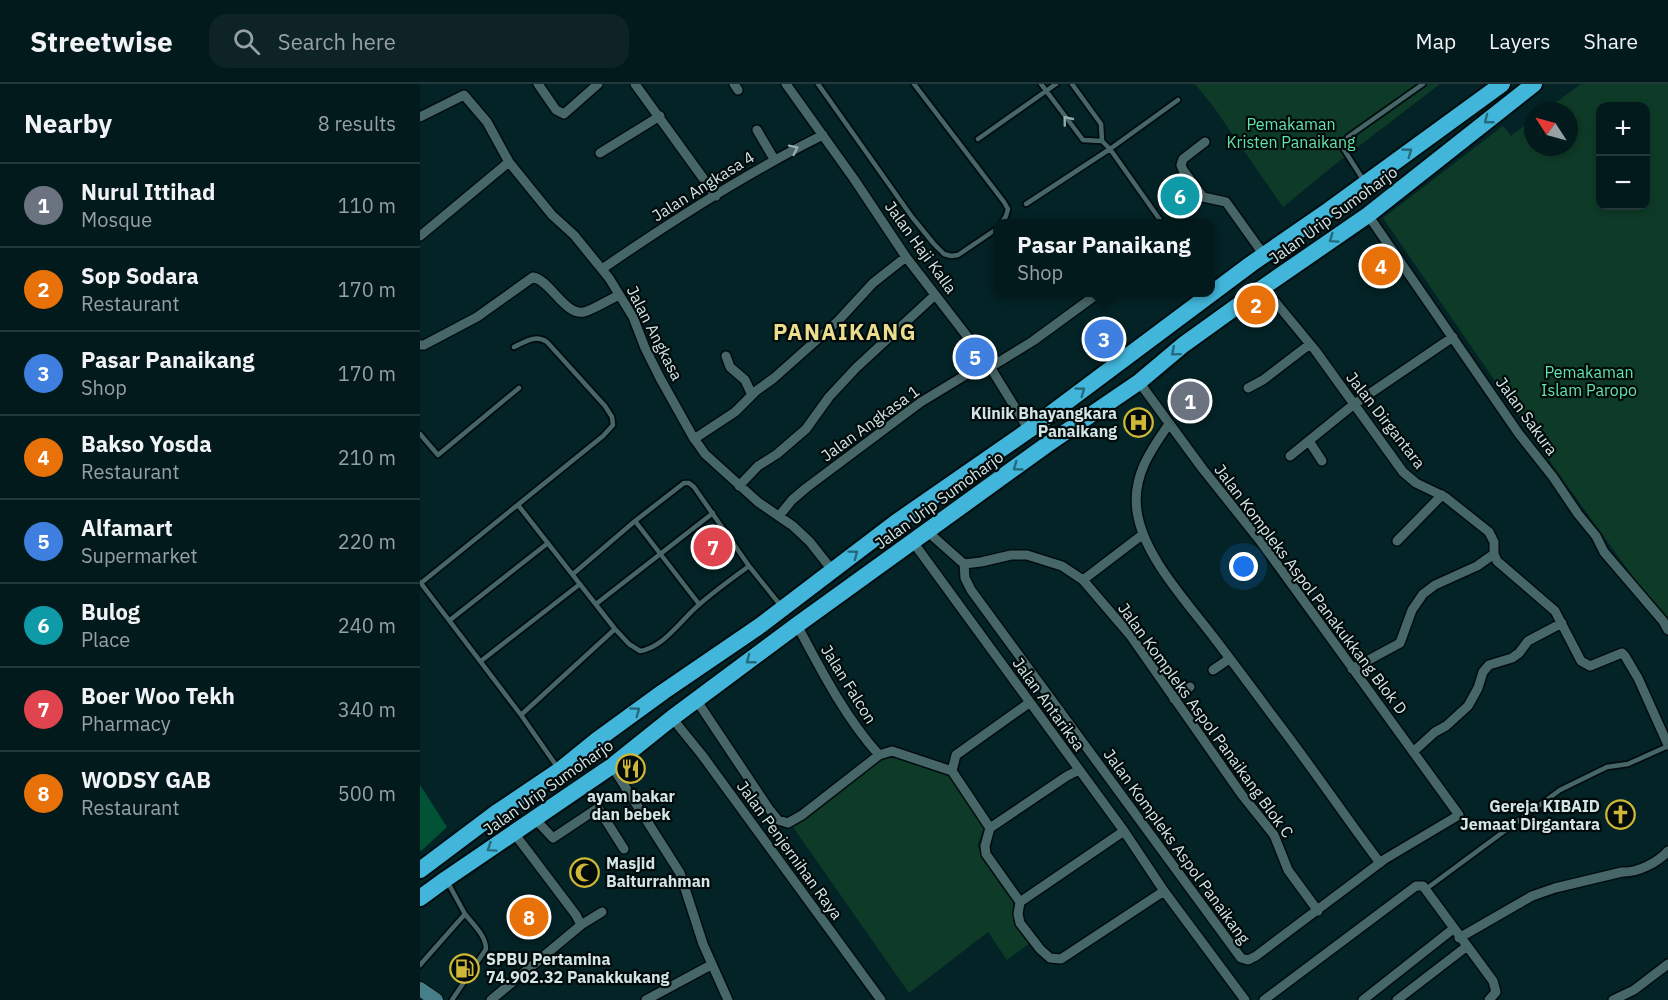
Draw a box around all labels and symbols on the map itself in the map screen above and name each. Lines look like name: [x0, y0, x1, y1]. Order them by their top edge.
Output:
north arrow: [1524, 102, 1578, 156]
one-way arrow: [1484, 113, 1495, 124]
park label: Pemakaman Kristen Panaikang: [1227, 114, 1356, 152]
one-way arrow: [1063, 116, 1074, 127]
one-way arrow: [788, 145, 799, 156]
street label: Jalan Angkasa 4: [648, 147, 758, 225]
one-way arrow: [1402, 149, 1413, 160]
street label: Jalan Urip Sumoharjo: [1265, 162, 1401, 268]
pin: 6: [1160, 174, 1200, 218]
street label: Jalan Haji Kalla: [881, 197, 962, 298]
one-way arrow: [1329, 232, 1340, 243]
pin: 4: [1362, 244, 1400, 288]
street label: Jalan Angkasa: [623, 282, 688, 384]
pin: 2: [1236, 282, 1276, 328]
pin: 3: [1084, 316, 1124, 362]
district label: PANAIKANG: [773, 317, 917, 346]
pin: 5: [956, 334, 994, 380]
one-way arrow: [1171, 345, 1182, 356]
park label: Pemakaman Islam Paropo: [1541, 362, 1637, 400]
street label: Jalan Dirgantara: [1342, 368, 1430, 473]
street label: Jalan Sakura: [1492, 373, 1562, 459]
pin: 1: [1170, 378, 1210, 424]
street label: Jalan Angkasa 1: [817, 381, 923, 465]
one-way arrow: [1074, 387, 1085, 398]
place label: Klinik Bhayangkara Panaikang: [971, 403, 1117, 441]
hospital icon: Klinik Bhayangkara Panaikang: [1122, 406, 1154, 438]
street label: Jalan Urip Sumoharjo: [871, 447, 1007, 553]
one-way arrow: [1013, 459, 1024, 470]
street label: Jalan Kompleks Aspol Panakukkang Blok D: [1210, 460, 1412, 718]
pin: 7: [694, 524, 732, 570]
one-way arrow: [848, 550, 859, 561]
your location: [1229, 552, 1258, 581]
street label: Jalan Kompleks Aspol Panaikang Blok C: [1114, 599, 1298, 841]
street label: Jalan Falcon: [817, 641, 881, 727]
one-way arrow: [746, 653, 757, 664]
street label: Jalan Antariksa: [1008, 653, 1090, 755]
one-way arrow: [630, 707, 641, 718]
street label: Jalan Urip Sumoharjo: [479, 735, 617, 839]
street label: Jalan Kompleks Aspol Panaikang: [1100, 745, 1255, 948]
restaurant icon: ayam bakar dan bebek: [615, 752, 647, 784]
street label: Jalan Penjernihan Raya: [733, 777, 847, 924]
place label: ayam bakar dan bebek: [587, 786, 676, 824]
place label: Gereja KIBAID Jemaat Dirgantara: [1460, 796, 1600, 834]
church icon: Gereja KIBAID Jemaat Dirgantara: [1605, 799, 1637, 831]
one-way arrow: [486, 841, 497, 852]
place label: Masjid Baiturrahman: [606, 853, 710, 891]
mosque icon: Masjid Baiturrahman: [569, 856, 601, 888]
pin: 8: [510, 894, 548, 940]
place label: SPBU Pertamina 74.902.32 Panakkukang: [486, 949, 670, 987]
fuel station icon: SPBU Pertamina 74.902.32 Panakkukang: [449, 952, 481, 984]

